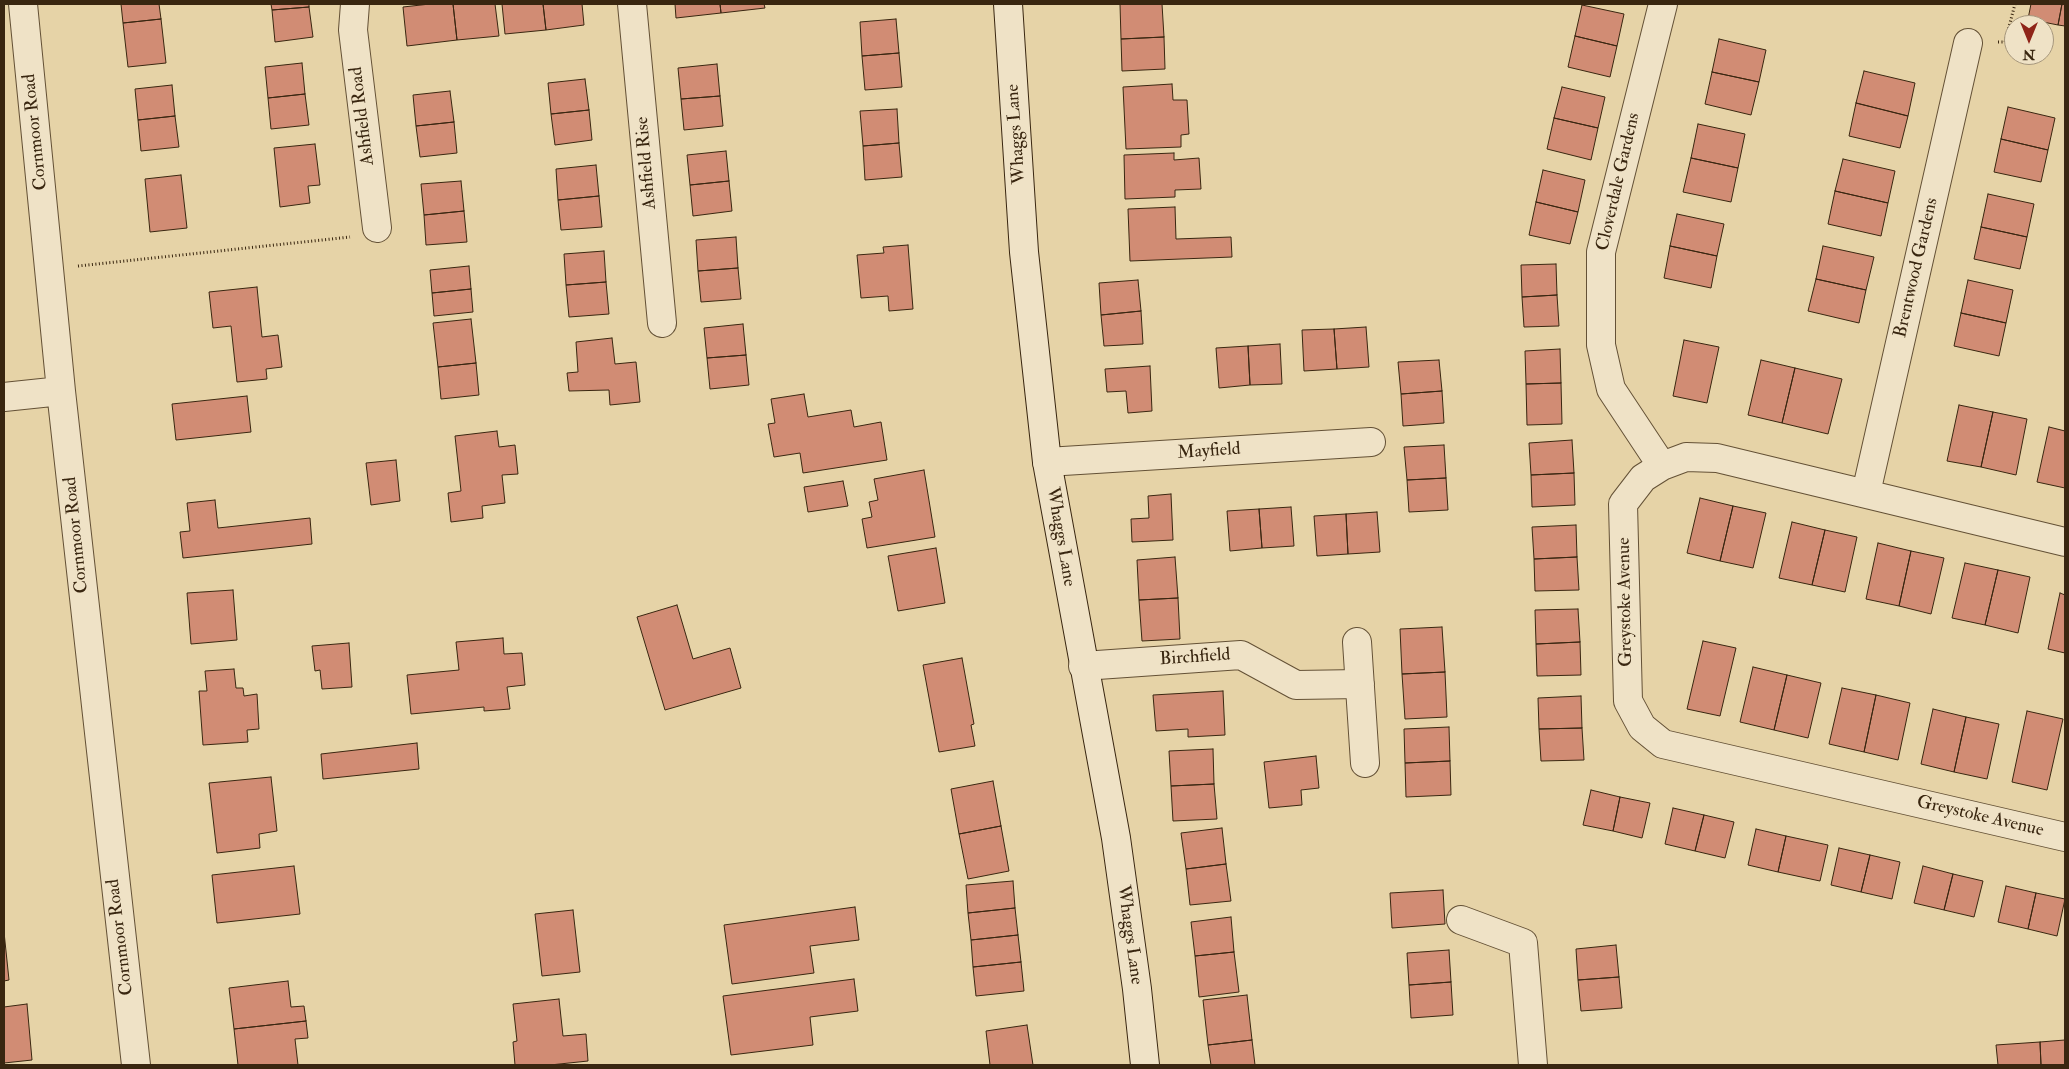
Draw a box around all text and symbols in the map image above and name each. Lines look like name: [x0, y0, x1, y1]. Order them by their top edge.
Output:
north arrow: [2004, 15, 2054, 65]
text: N: [2023, 46, 2035, 63]
street label: Ashfield Road: [346, 65, 380, 167]
street label: Cornmoor Road: [19, 73, 53, 191]
street label: Whaggs Lane: [1003, 83, 1031, 185]
street label: Cloverdale Gardens: [1593, 111, 1645, 253]
street label: Ashfield Rise: [632, 116, 662, 210]
street label: Brentwood Gardens: [1890, 196, 1944, 340]
street label: Mayfield: [1177, 439, 1241, 465]
street label: Cornmoor Road: [60, 476, 94, 594]
street label: Whaggs Lane: [1041, 486, 1079, 588]
street label: Greystoke Avenue: [1614, 537, 1638, 667]
street label: Birchfield: [1159, 645, 1231, 671]
street label: Greystoke Avenue: [1914, 792, 2046, 842]
street label: Cornmoor Road: [103, 878, 139, 996]
street label: Whaggs Lane: [1111, 884, 1147, 986]

